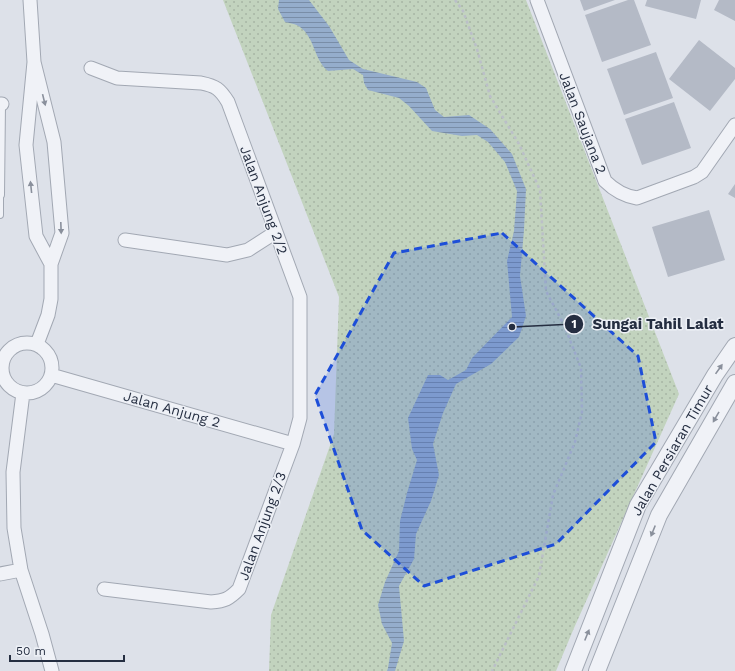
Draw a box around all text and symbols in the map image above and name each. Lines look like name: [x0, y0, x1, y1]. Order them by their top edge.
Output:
street label: Jalan Saujana 2: [556, 70, 610, 176]
one-way arrow: [41, 94, 47, 106]
street label: Jalan Anjung 2/2: [237, 144, 291, 256]
one-way arrow: [28, 181, 34, 193]
one-way arrow: [58, 222, 64, 235]
callout: Sungai Tahil Lalat: [564, 310, 732, 337]
text: Sungai Tahil Lalat: [592, 315, 724, 333]
text: 1: [571, 317, 577, 331]
one-way arrow: [715, 363, 723, 374]
street label: Jalan Persiaran Timur: [628, 382, 716, 518]
street label: Jalan Anjung 2: [122, 388, 222, 430]
one-way arrow: [712, 411, 719, 423]
street label: Jalan Anjung 2/3: [235, 470, 289, 582]
one-way arrow: [650, 525, 656, 537]
one-way arrow: [584, 629, 590, 640]
scale bar: [10, 637, 124, 663]
text: 50 m: [16, 644, 46, 658]

